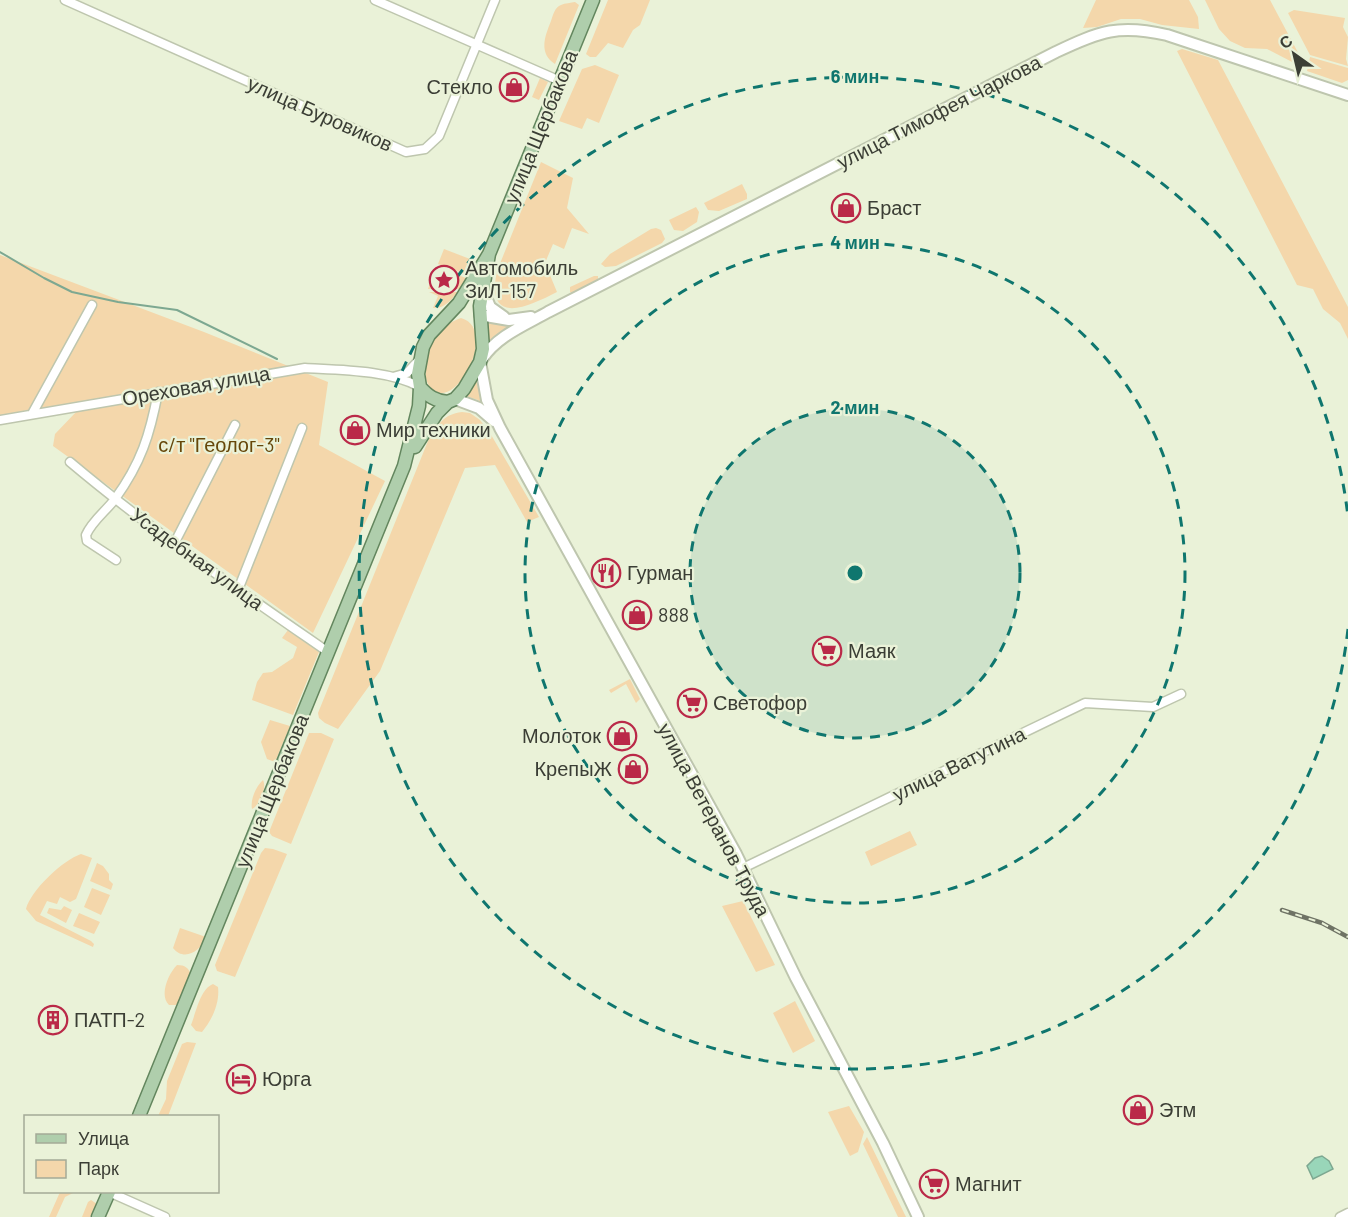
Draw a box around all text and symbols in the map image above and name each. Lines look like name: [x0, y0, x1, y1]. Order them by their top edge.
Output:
north arrow: [1264, 24, 1324, 84]
text: С: [1275, 30, 1296, 52]
street label: улица Щербакова: [498, 45, 582, 207]
street label: улица Тимофея Чаркова: [832, 49, 1045, 173]
text: 6 мин: [831, 65, 879, 87]
street label: улица Буровиков: [244, 70, 397, 156]
shop icon: Стекло: [498, 71, 530, 103]
place label: Стекло: [427, 74, 493, 98]
shop icon: Браст: [830, 192, 862, 224]
place label: Браст: [867, 195, 922, 219]
text: 4 мин: [830, 231, 880, 253]
place label: Автомобиль ЗиЛ-157: [465, 255, 578, 302]
place icon: Автомобиль ЗиЛ-157: [428, 264, 460, 296]
street label: Ореховая улица: [120, 360, 272, 410]
text: 2 мин: [831, 396, 879, 418]
shop icon: Мир техники: [339, 414, 371, 446]
place label: Мир техники: [376, 417, 491, 441]
park label: с/т "Геолог-3": [158, 432, 280, 456]
street label: Усадебная улица: [126, 502, 269, 615]
restaurant icon: Гурман: [590, 557, 622, 589]
place label: Гурман: [627, 560, 693, 584]
centre of rings: [845, 563, 865, 583]
shop icon: 888: [621, 599, 653, 631]
place label: 888: [658, 602, 689, 626]
supermarket icon: Маяк: [811, 635, 843, 667]
place label: Маяк: [848, 638, 896, 662]
supermarket icon: Светофор: [676, 687, 708, 719]
place label: Светофор: [713, 690, 807, 714]
street label: улица Щербакова: [229, 709, 313, 871]
street label: улица Ветеранов Труда: [654, 719, 777, 921]
shop icon: Молоток: [606, 720, 638, 752]
street label: улица Ватутина: [888, 720, 1030, 806]
place label: Молоток: [522, 723, 601, 747]
shop icon: КрепыЖ: [617, 753, 649, 785]
place label: КрепыЖ: [534, 756, 613, 780]
building icon: ПАТП-2: [37, 1004, 69, 1036]
place label: ПАТП-2: [74, 1007, 145, 1031]
hotel icon: Юрга: [225, 1063, 257, 1095]
place label: Юрга: [262, 1066, 312, 1090]
shop icon: Этм: [1122, 1094, 1154, 1126]
place label: Этм: [1159, 1097, 1196, 1121]
legend: [24, 1115, 219, 1193]
text: Улица: [78, 1127, 130, 1149]
text: Парк: [78, 1157, 119, 1179]
supermarket icon: Магнит: [918, 1168, 950, 1200]
place label: Магнит: [955, 1171, 1022, 1195]

